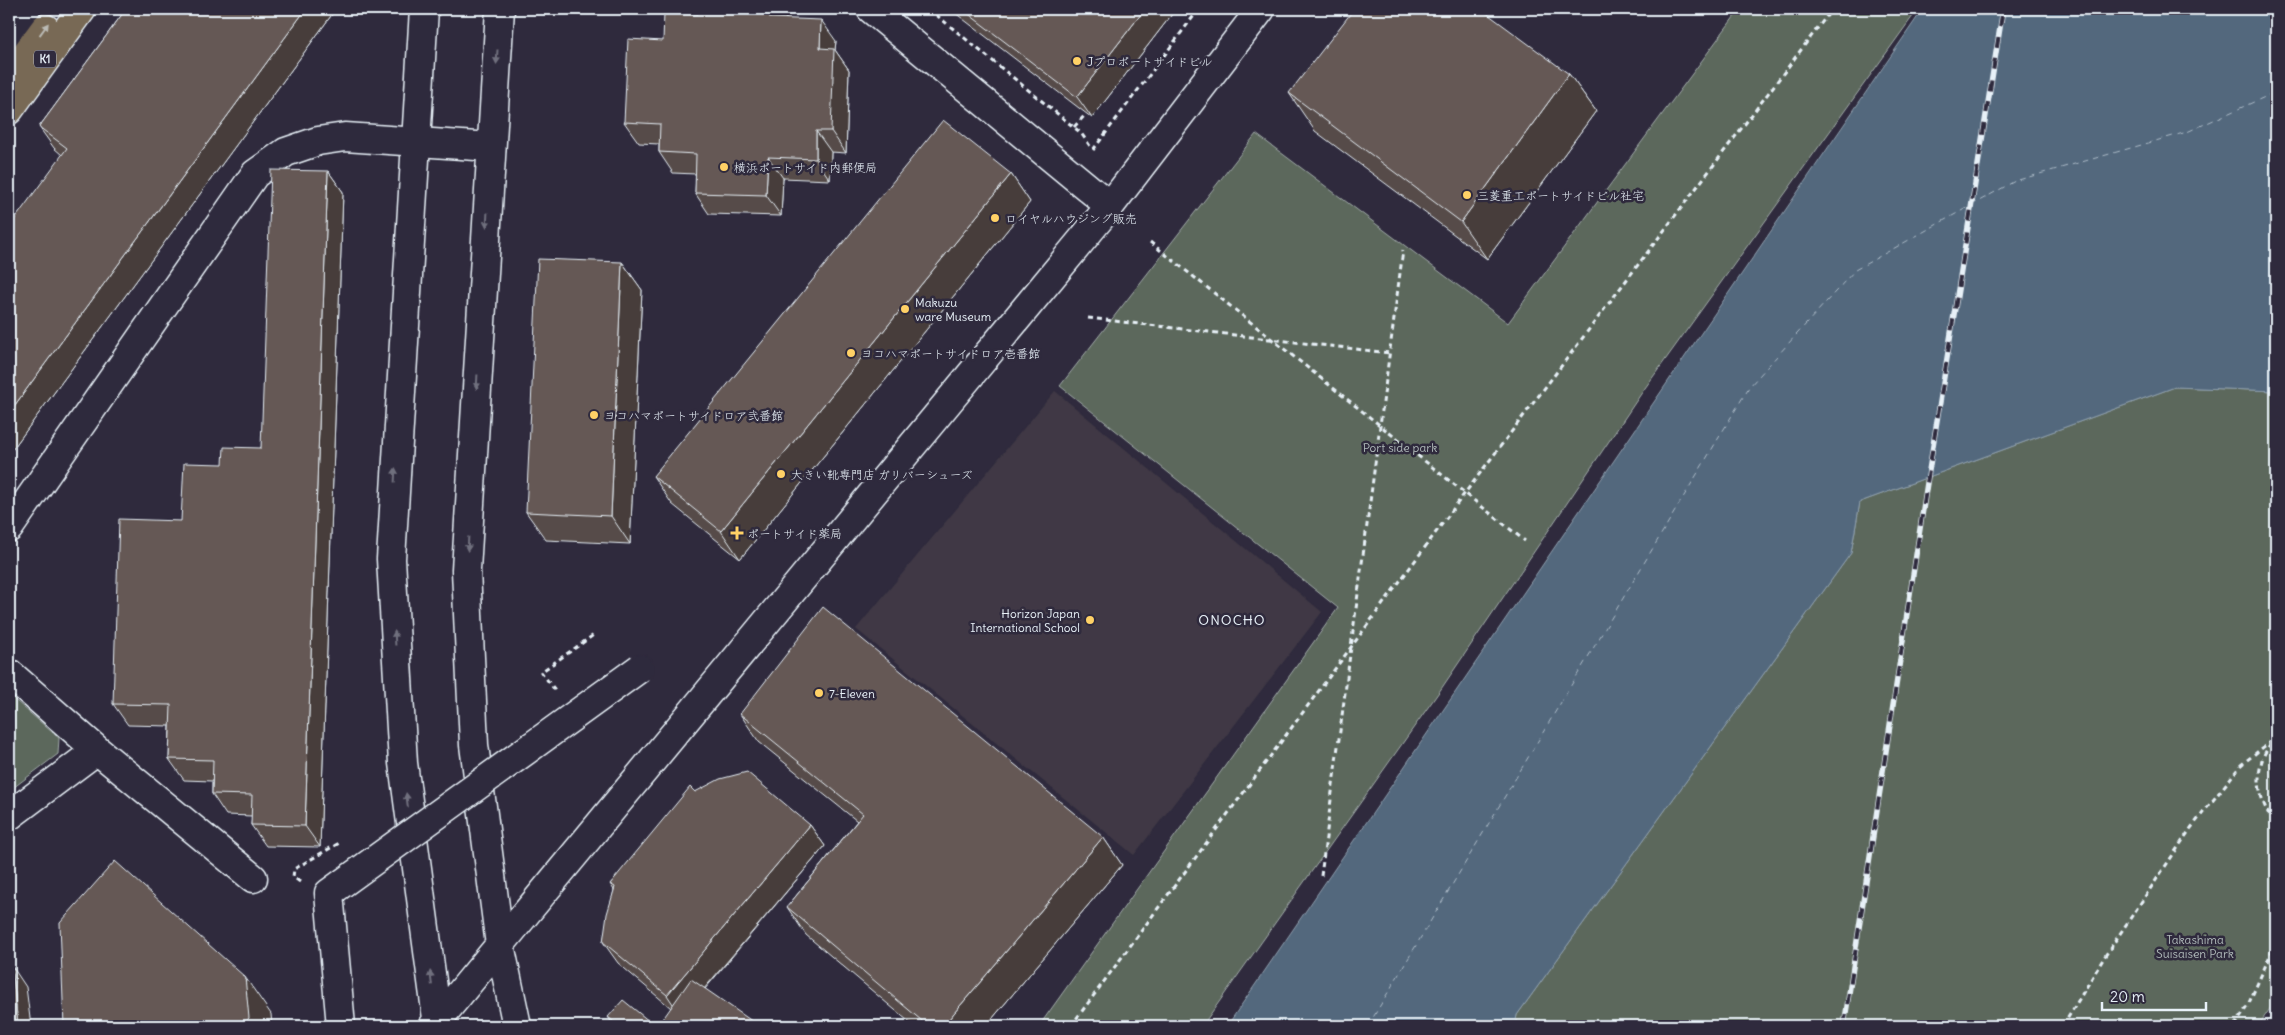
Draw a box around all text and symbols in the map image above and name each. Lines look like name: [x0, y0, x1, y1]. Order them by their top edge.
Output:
one-way arrow: [39, 22, 49, 36]
one-way arrow: [493, 50, 501, 66]
road number: K1: [34, 51, 56, 68]
place label: Jプロポートサイドビル: [1087, 54, 1212, 69]
marker: Jプロポートサイドビル: [1071, 55, 1083, 67]
place label: 横浜ポートサイド内郵便局: [734, 160, 877, 175]
marker: 横浜ポートサイド内郵便局: [718, 161, 730, 173]
place label: 三菱重工ポートサイドビル社宅: [1477, 188, 1644, 203]
marker: 三菱重工ポートサイドビル社宅: [1461, 189, 1473, 201]
place label: ロイヤルハウジング販売: [1005, 211, 1137, 226]
one-way arrow: [482, 212, 490, 228]
marker: ロイヤルハウジング販売: [989, 212, 1001, 224]
place label: Makuzu ware Museum: [915, 295, 992, 324]
marker: Makuzu ware Museum: [899, 303, 911, 315]
place label: ヨコハマポートサイドロア壱番館: [861, 346, 1040, 361]
marker: ヨコハマポートサイドロア壱番館: [845, 347, 857, 359]
one-way arrow: [473, 374, 481, 390]
place label: ヨコハマポートサイドロア弐番館: [604, 408, 783, 423]
marker: ヨコハマポートサイドロア弐番館: [588, 409, 600, 421]
park label: Port side park: [1363, 440, 1437, 455]
one-way arrow: [392, 467, 400, 483]
place label: 大きい靴専門店 ガリバーシューズ: [791, 467, 972, 482]
marker: 大きい靴専門店 ガリバーシューズ: [775, 468, 787, 480]
place label: ポートサイド薬局: [747, 526, 842, 541]
marker: ポートサイド薬局: [731, 527, 743, 539]
one-way arrow: [463, 536, 471, 552]
place label: Horizon Japan International School: [970, 606, 1080, 635]
district label: ONOCHO: [1198, 611, 1266, 629]
marker: Horizon Japan International School: [1084, 614, 1096, 626]
one-way arrow: [391, 629, 399, 645]
place label: 7-Eleven: [829, 686, 875, 701]
marker: 7-Eleven: [813, 687, 825, 699]
one-way arrow: [403, 791, 411, 807]
park label: Takashima Suisaisen Park: [2156, 932, 2234, 961]
one-way arrow: [427, 970, 435, 986]
scale bar: [2102, 980, 2206, 1012]
text: 20 m: [2110, 987, 2145, 1006]

